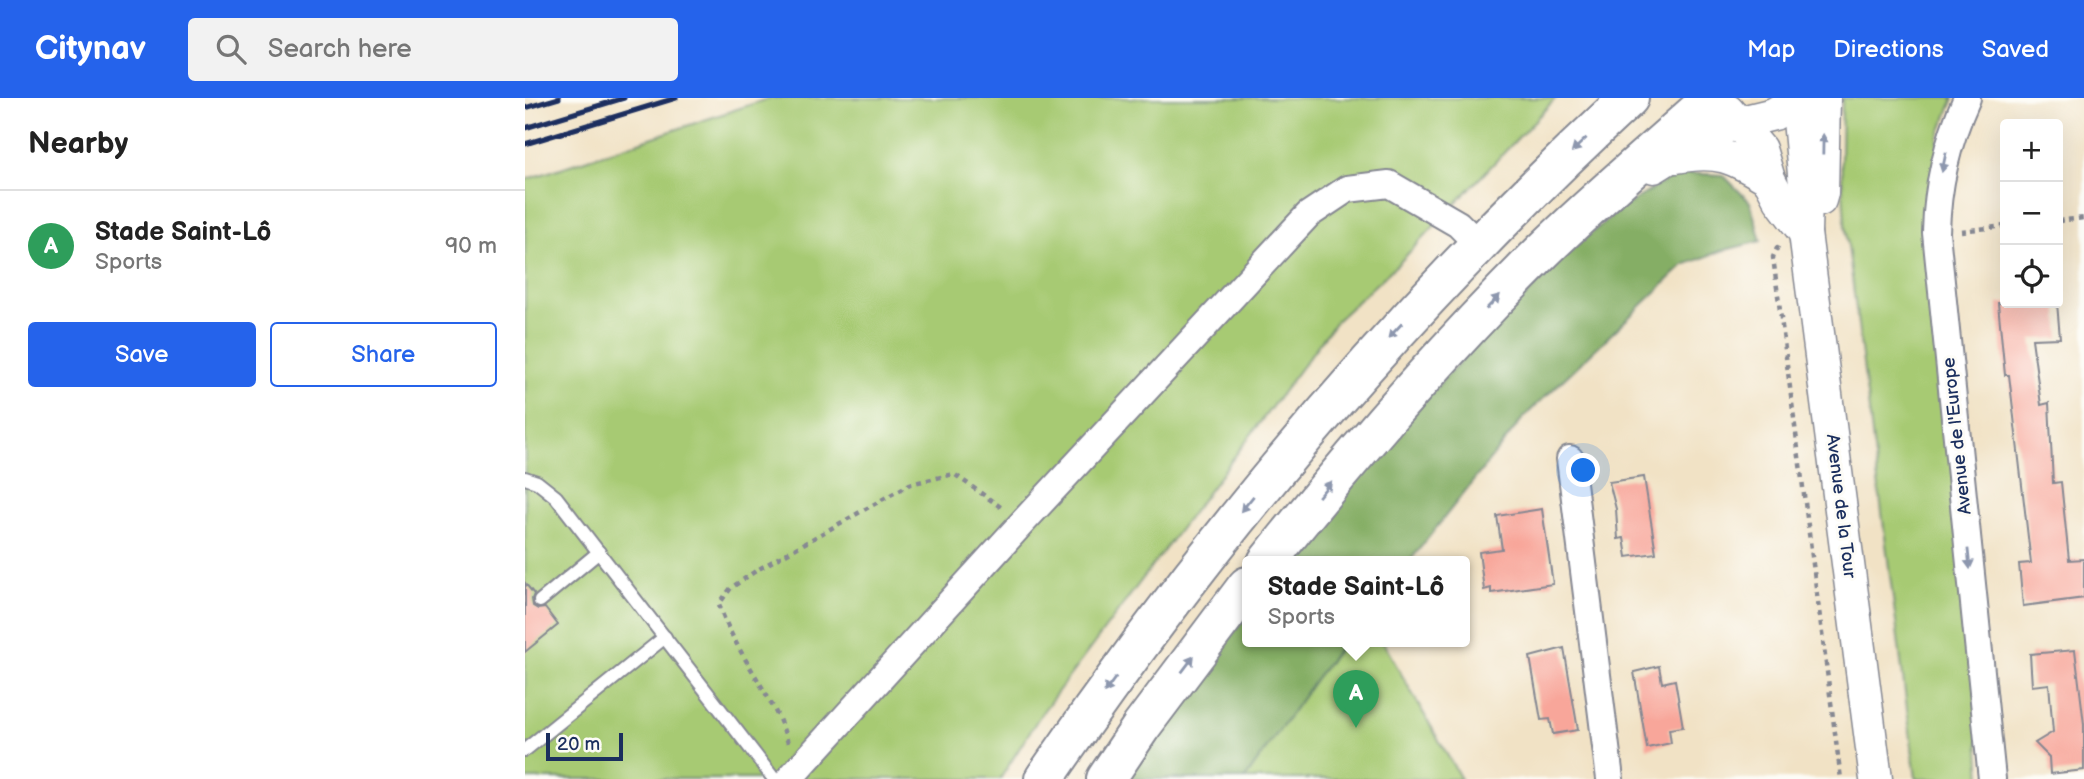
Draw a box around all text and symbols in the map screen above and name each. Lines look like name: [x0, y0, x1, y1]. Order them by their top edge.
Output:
search box: [188, 18, 678, 81]
text: Citynav: [35, 29, 146, 69]
icon: search: [212, 30, 250, 68]
text: Search here: [268, 34, 412, 65]
text: Map: [1747, 35, 1795, 64]
text: Directions: [1833, 35, 1944, 64]
text: Saved: [1982, 35, 2049, 64]
map controls: [2000, 119, 2063, 308]
button: +: [2000, 119, 2063, 182]
text: Nearby: [28, 126, 128, 162]
one-way arrow: [1817, 133, 1829, 155]
one-way arrow: [1571, 136, 1588, 152]
one-way arrow: [1939, 151, 1950, 173]
button: −: [2000, 182, 2063, 245]
text: Stade Saint-Lô: [95, 217, 271, 248]
text: A: [44, 232, 58, 260]
text: 90 m: [445, 232, 497, 260]
button: locate: [2000, 245, 2063, 308]
text: Sports: [95, 248, 162, 276]
one-way arrow: [1485, 294, 1501, 311]
button: Save: [28, 322, 256, 387]
button: Share: [270, 322, 497, 387]
one-way arrow: [1388, 322, 1404, 339]
street label: Avenue de l'Europe: [1938, 356, 1976, 516]
street label: Avenue de la Tour: [1822, 433, 1860, 580]
your location: [1566, 453, 1600, 487]
one-way arrow: [1317, 481, 1332, 498]
one-way arrow: [1241, 495, 1255, 513]
one-way arrow: [1964, 548, 1975, 570]
popup: [1242, 556, 1470, 647]
text: Stade Saint-Lô: [1268, 572, 1444, 603]
text: Sports: [1268, 603, 1335, 631]
one-way arrow: [1181, 654, 1195, 673]
pin: A: [1333, 670, 1379, 728]
one-way arrow: [1103, 676, 1117, 694]
scale bar: [546, 730, 623, 762]
text: 20 m: [557, 733, 600, 756]

